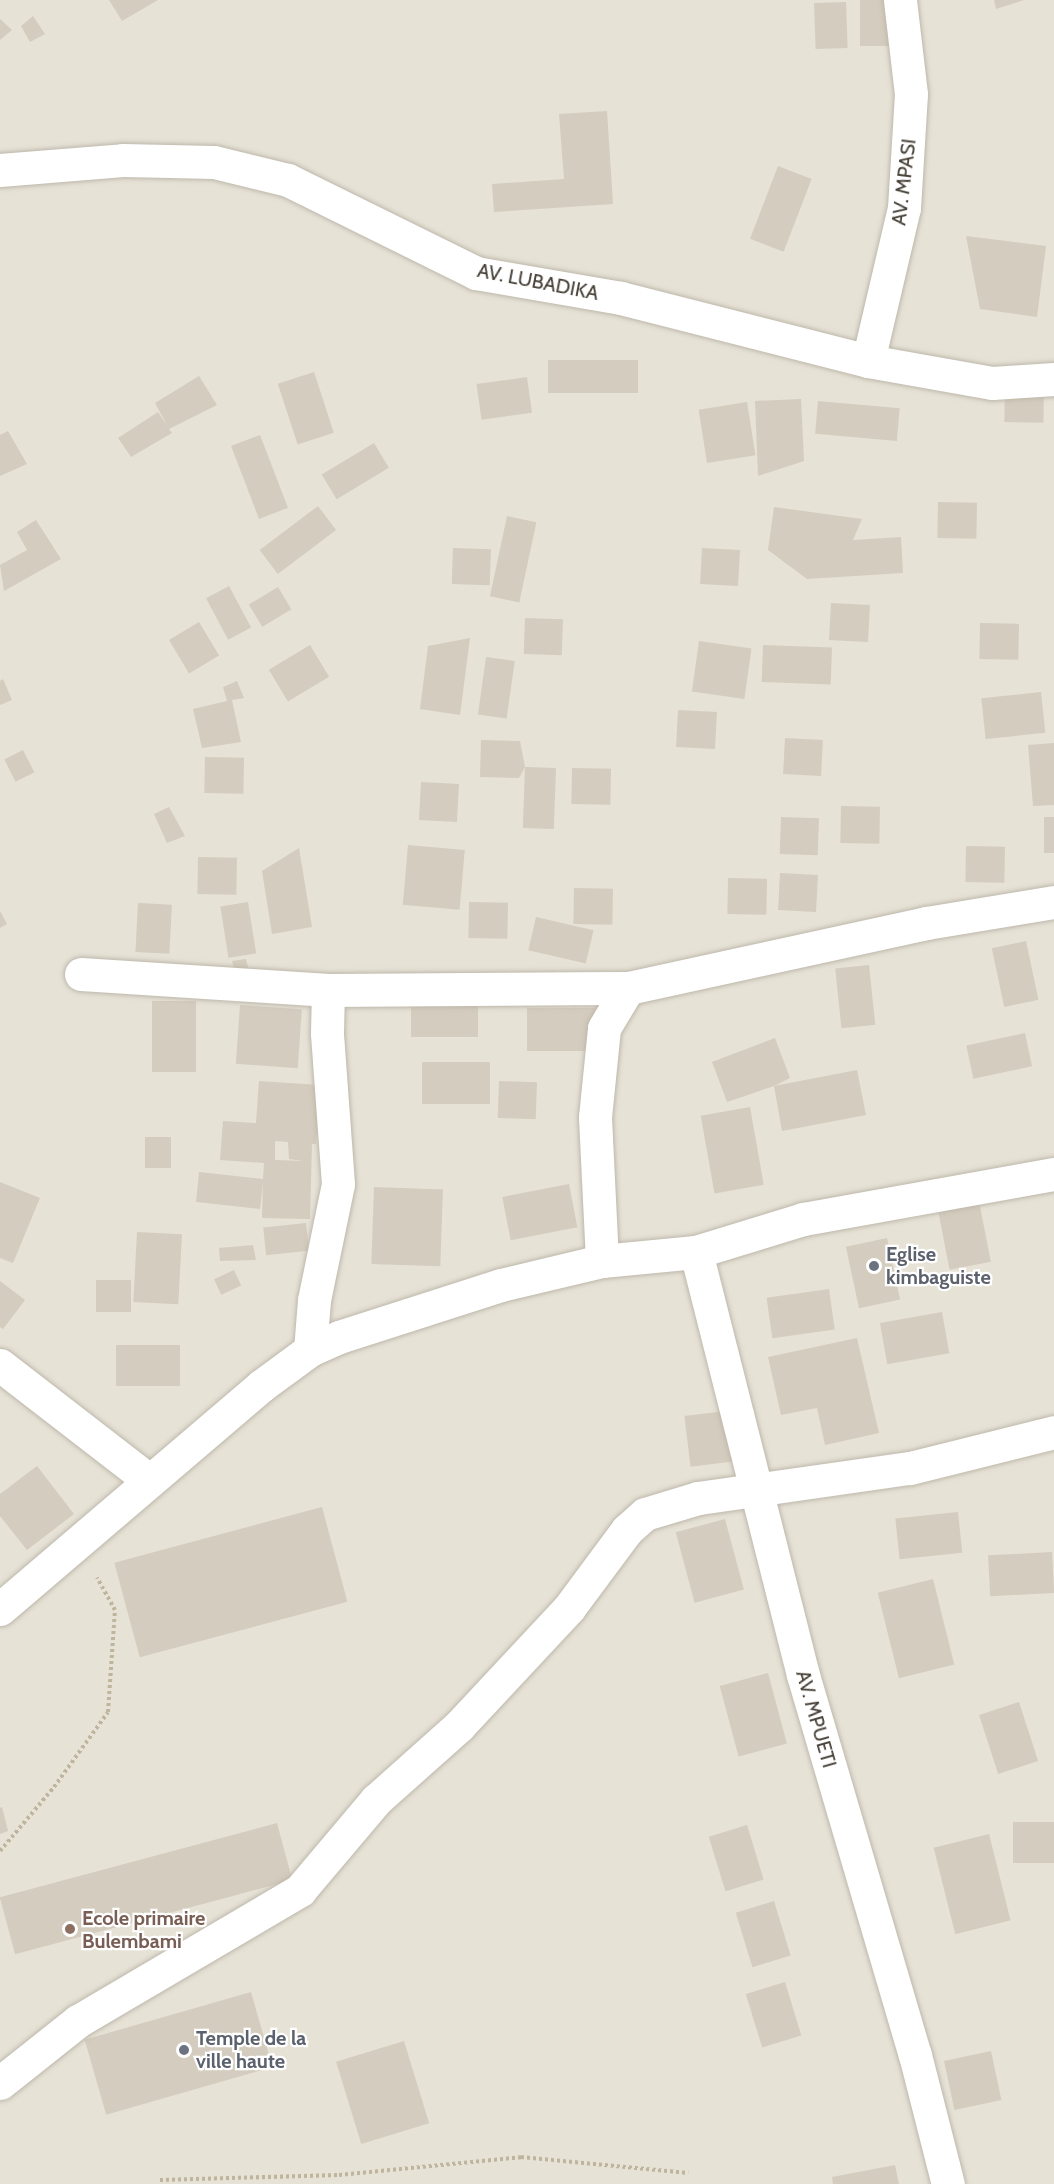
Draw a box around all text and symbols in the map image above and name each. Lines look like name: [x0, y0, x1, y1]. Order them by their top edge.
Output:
street label: AV. MPASI: [887, 137, 921, 227]
street label: AV. LUBADIKA: [475, 258, 601, 306]
place label: Eglise kimbaguiste: [886, 1242, 991, 1289]
marker: Eglise kimbaguiste: [867, 1259, 881, 1273]
street label: AV. MPUETI: [791, 1668, 841, 1770]
place label: Ecole primaire Bulembami: [82, 1906, 205, 1953]
marker: Ecole primaire Bulembami: [63, 1922, 77, 1936]
place label: Temple de la ville haute: [196, 2026, 306, 2073]
marker: Temple de la ville haute: [177, 2043, 191, 2057]

